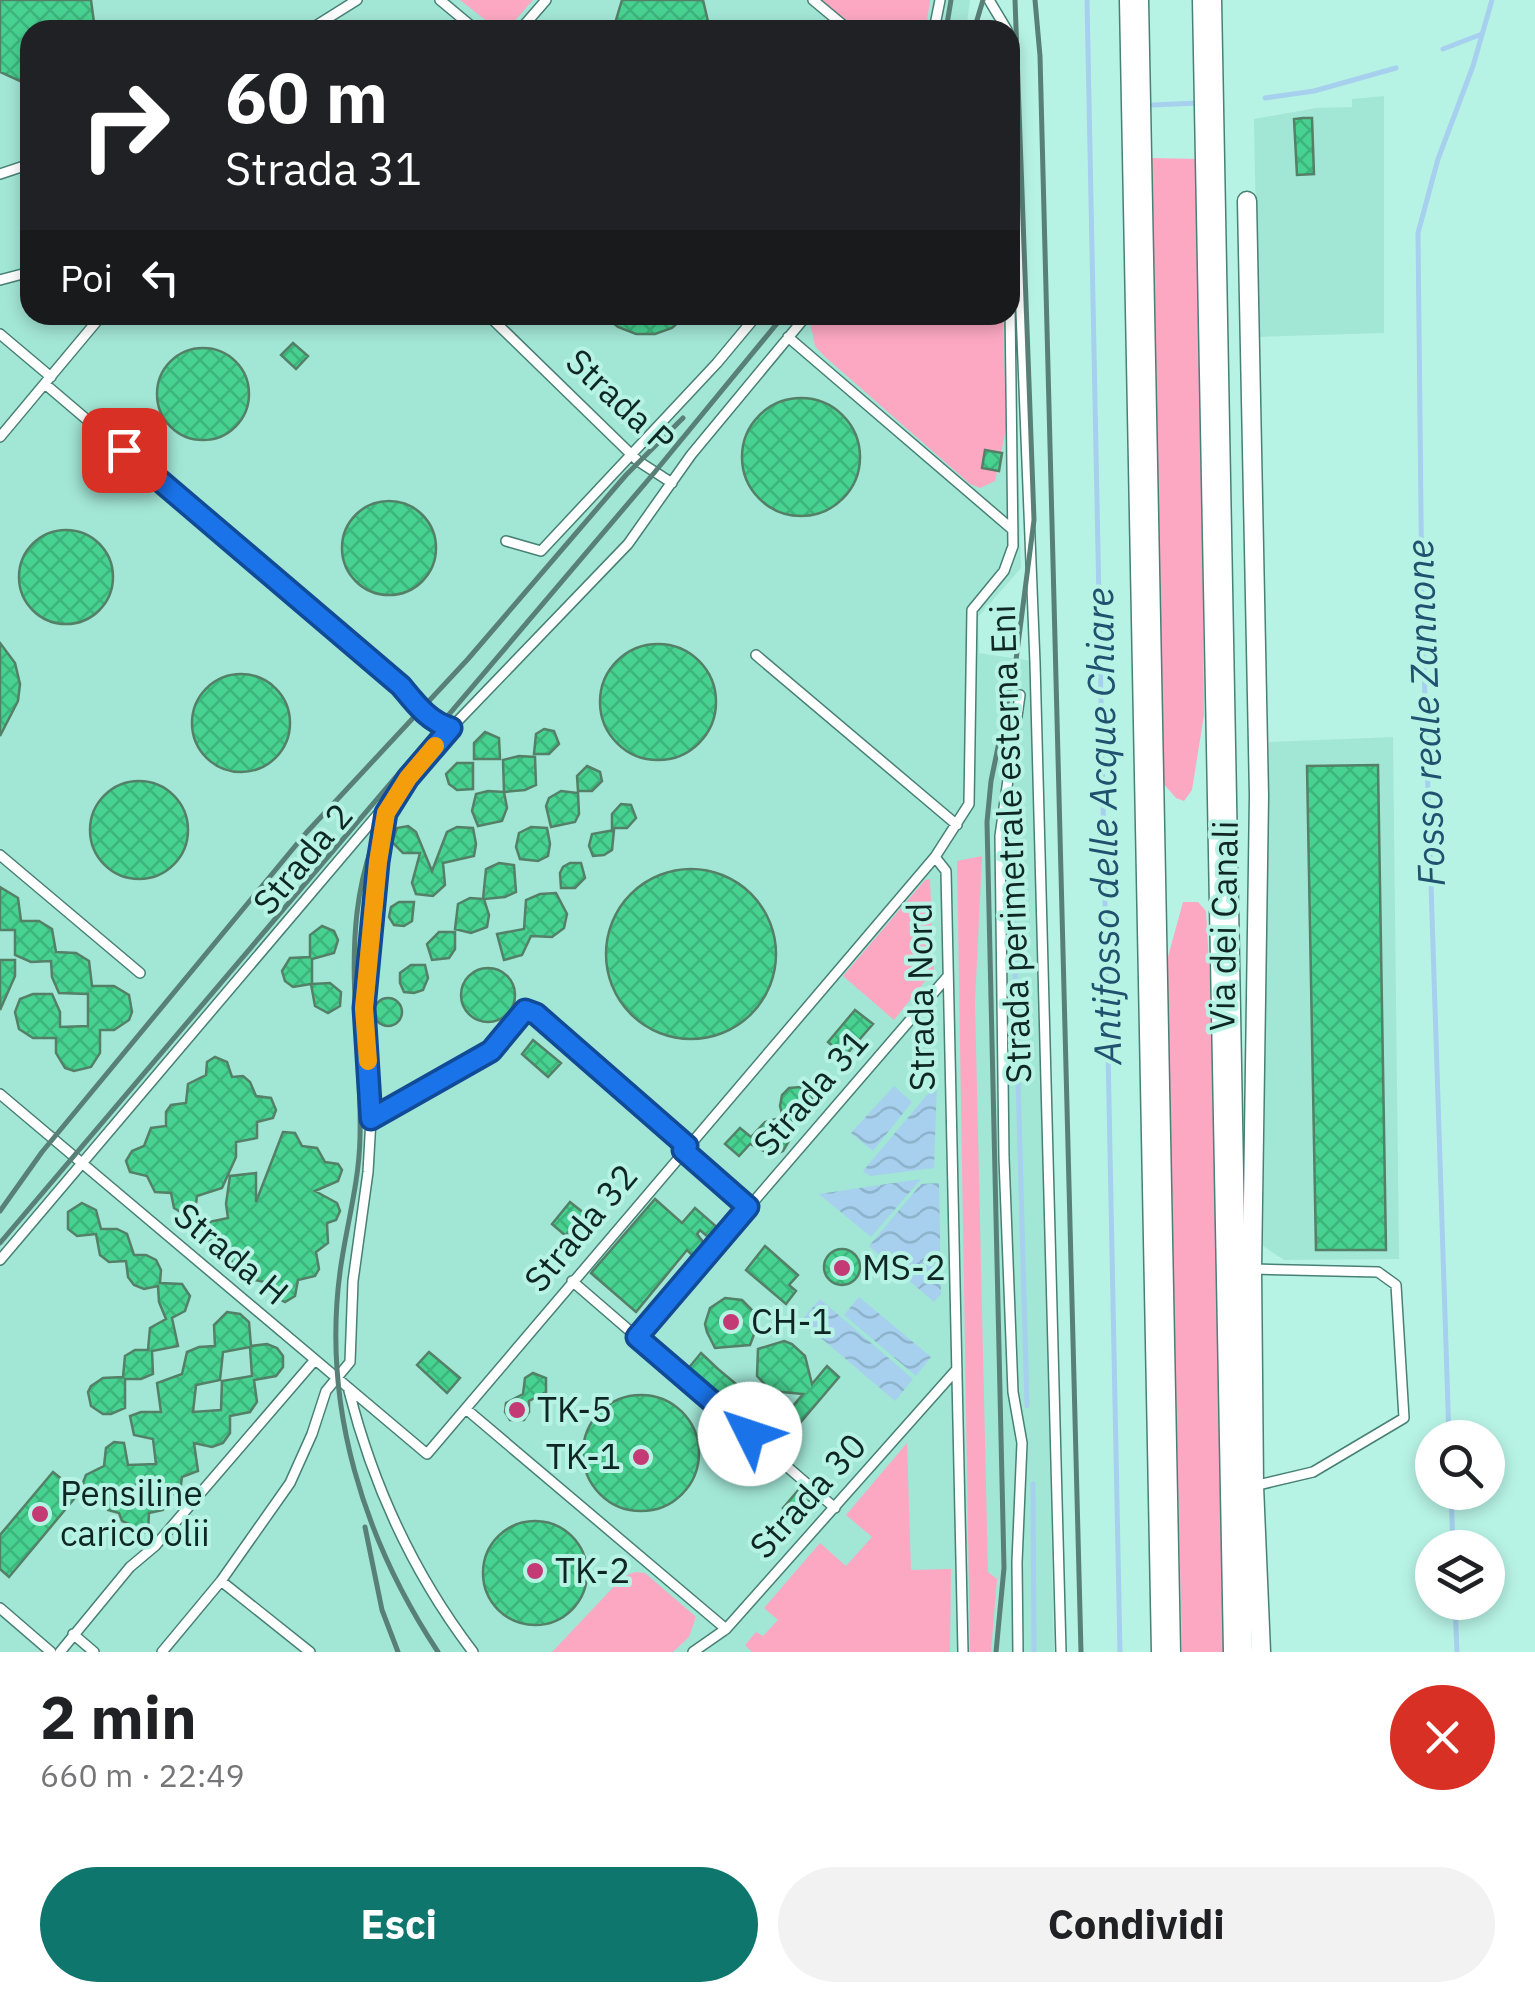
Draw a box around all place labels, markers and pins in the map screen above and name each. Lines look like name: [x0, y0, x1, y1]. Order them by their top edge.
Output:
pin: [82, 408, 167, 493]
place label: MS-2: [862, 1244, 946, 1290]
marker: MS-2: [831, 1257, 853, 1279]
place label: CH-1: [751, 1298, 832, 1344]
marker: CH-1: [720, 1311, 742, 1333]
place label: TK-5: [537, 1386, 612, 1432]
marker: TK-5: [506, 1399, 528, 1421]
place label: TK-1: [546, 1433, 621, 1479]
marker: TK-1: [630, 1446, 652, 1468]
place label: Pensiline carico olii: [60, 1470, 210, 1556]
marker: Pensiline carico olii: [29, 1503, 51, 1525]
place label: TK-2: [555, 1547, 630, 1593]
marker: TK-2: [524, 1560, 546, 1582]

